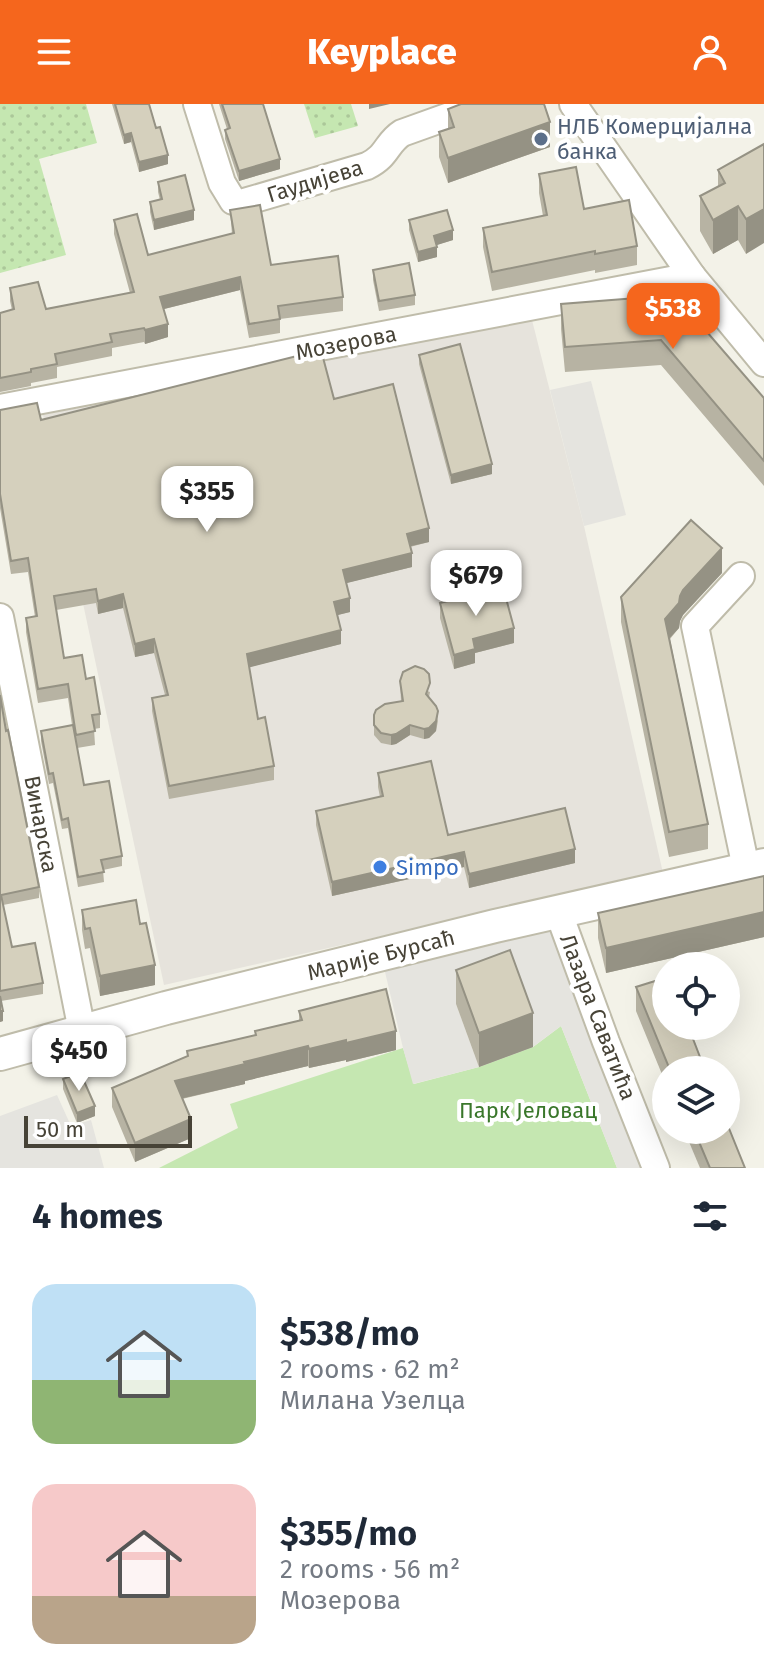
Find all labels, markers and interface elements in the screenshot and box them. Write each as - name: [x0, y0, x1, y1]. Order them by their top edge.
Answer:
- icon: menu: [32, 30, 76, 74]
- text: Keyplace: [307, 30, 457, 74]
- icon: person: [688, 30, 732, 74]
- place label: НЛБ Комерцијална банка: [557, 113, 752, 165]
- marker: НЛБ Комерцијална банка: [532, 130, 550, 148]
- street label: Гаудијева: [264, 154, 366, 208]
- pin: $538: [626, 283, 720, 351]
- text: $538: [645, 293, 701, 324]
- street label: Мозерова: [293, 320, 399, 366]
- pin: $355: [160, 466, 254, 534]
- text: $355: [179, 476, 235, 507]
- pin: $679: [429, 550, 523, 618]
- text: $679: [449, 560, 503, 591]
- street label: Винарска: [18, 773, 64, 875]
- place label: Simpo: [396, 854, 459, 881]
- marker: Simpo: [371, 858, 389, 876]
- street label: Марије Бурсаћ: [304, 924, 458, 986]
- street label: Лазара Саватића: [554, 930, 642, 1104]
- map controls: [652, 952, 740, 1144]
- button: locate: [652, 952, 740, 1040]
- pin: $450: [32, 1025, 126, 1093]
- text: $450: [50, 1035, 108, 1066]
- button: layers: [652, 1056, 740, 1144]
- park label: Парк Јеловац: [459, 1097, 597, 1124]
- scale bar: [24, 1112, 192, 1148]
- text: 50 m: [36, 1116, 84, 1143]
- icon: filters: [688, 1194, 732, 1238]
- text: 4 homes: [32, 1196, 163, 1237]
- text: $538/mo: [280, 1313, 419, 1354]
- icon: home: [96, 1316, 192, 1412]
- text: 2 rooms · 62 m²: [280, 1354, 460, 1385]
- text: Милана Узелца: [280, 1385, 466, 1416]
- text: $355/mo: [280, 1513, 417, 1554]
- icon: home: [96, 1516, 192, 1612]
- text: 2 rooms · 56 m²: [280, 1554, 460, 1585]
- text: Мозерова: [280, 1585, 401, 1616]

